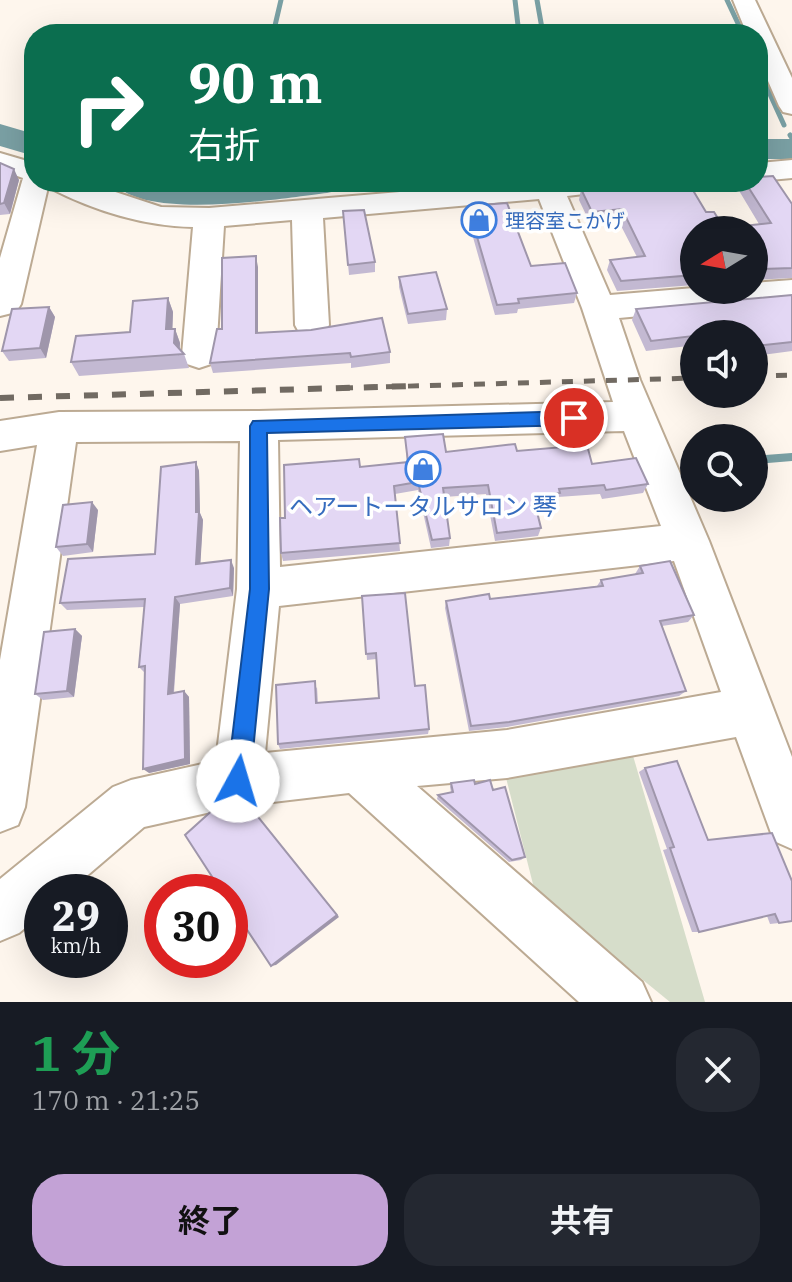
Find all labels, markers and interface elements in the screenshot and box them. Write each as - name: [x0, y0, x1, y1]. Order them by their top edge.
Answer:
- text: 90 m: [188, 46, 323, 118]
- icon: right: [56, 56, 160, 160]
- text: 右折: [188, 121, 260, 168]
- shop icon: 理容室こかげ: [460, 201, 498, 239]
- place label: 理容室こかげ: [505, 207, 625, 234]
- north arrow: [680, 216, 768, 304]
- map controls: [680, 216, 768, 512]
- button: sound: [680, 320, 768, 408]
- pin: [540, 384, 608, 452]
- icon: arrive: [552, 396, 596, 440]
- button: search: [680, 424, 768, 512]
- shop icon: ヘアートータルサロン 琴: [404, 450, 442, 488]
- place label: ヘアートータルサロン 琴: [289, 490, 557, 522]
- position arrow: [196, 739, 280, 823]
- speed limit sign: 30: [144, 874, 248, 978]
- text: 29: [52, 890, 100, 942]
- text: km/h: [51, 932, 101, 959]
- text: 1 分: [32, 1022, 120, 1084]
- button: close: [676, 1028, 760, 1112]
- text: 170 m · 21:25: [32, 1083, 200, 1117]
- button: 終了: [32, 1174, 388, 1266]
- button: 共有: [404, 1174, 760, 1266]

